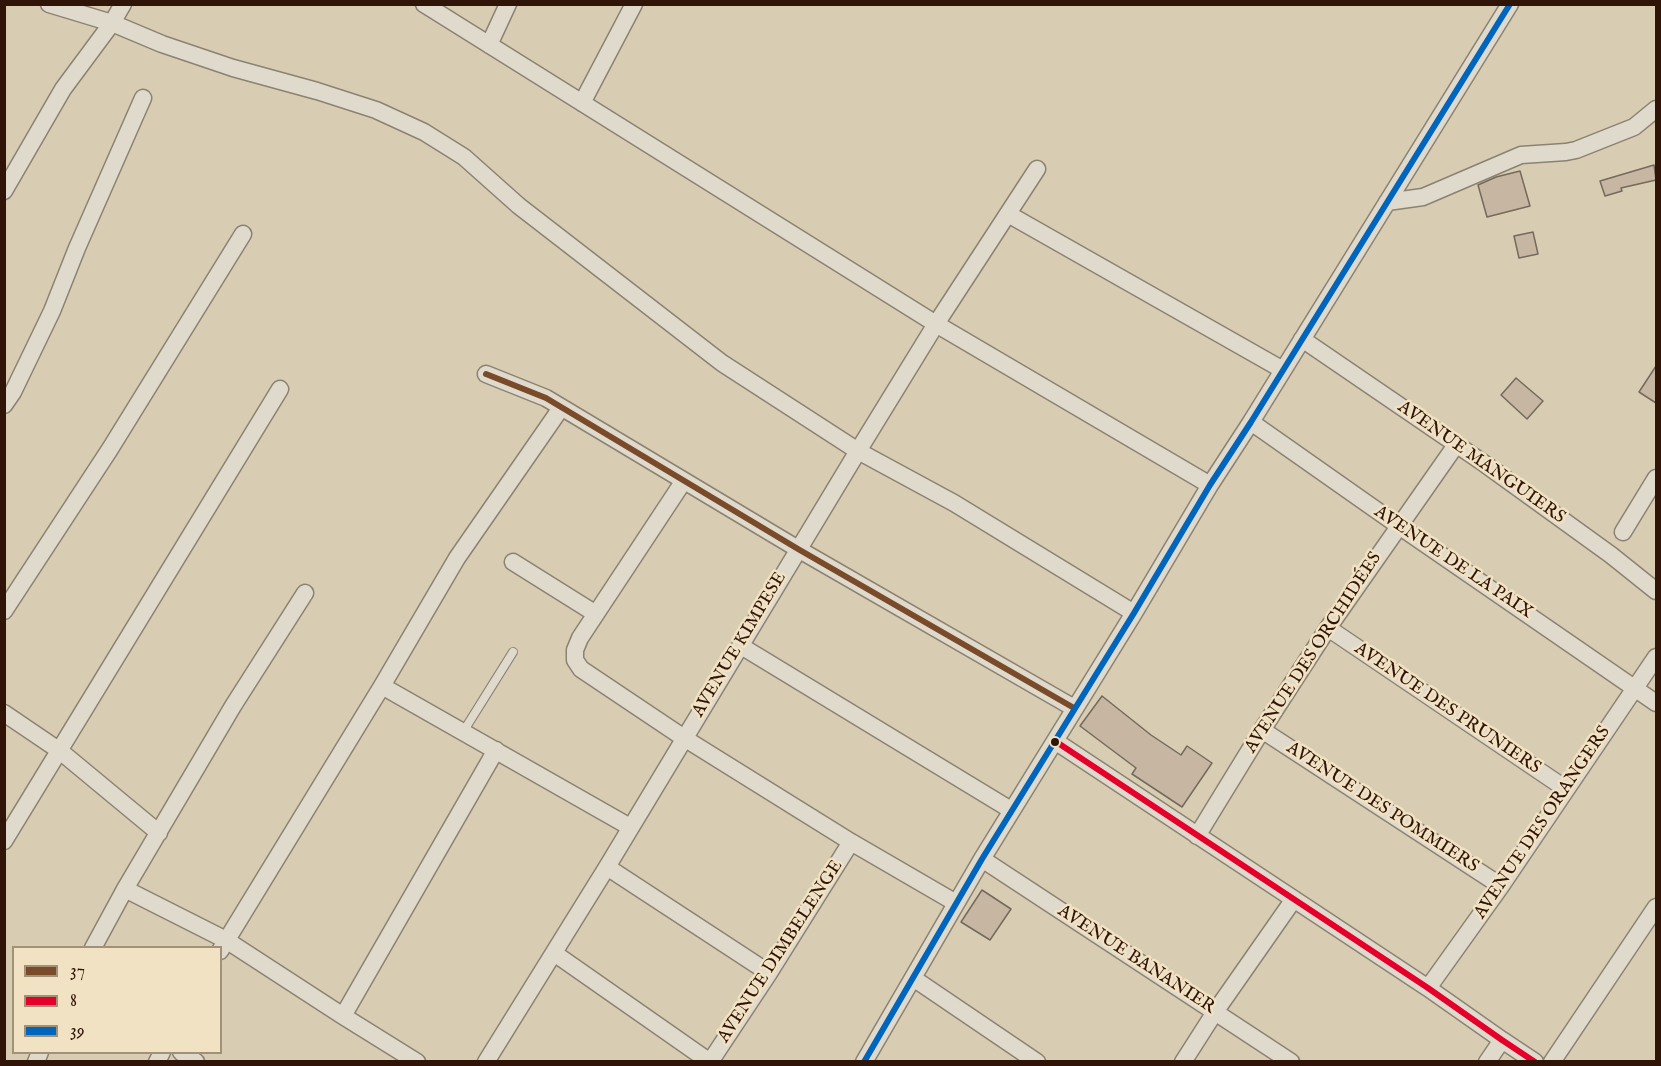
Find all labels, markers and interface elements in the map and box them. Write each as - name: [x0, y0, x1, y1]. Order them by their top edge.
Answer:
- street label: AVENUE MANGUIERS: [1393, 397, 1569, 529]
- street label: AVENUE DE LA PAIX: [1370, 502, 1536, 624]
- street label: AVENUE DES ORCHIDÉES: [1241, 548, 1387, 758]
- street label: AVENUE KIMPESE: [688, 569, 792, 721]
- street label: AVENUE DES PRUNIERS: [1350, 639, 1544, 779]
- street label: AVENUE DES ORANGERS: [1470, 722, 1616, 924]
- unlabelled marker: [1049, 736, 1061, 748]
- street label: AVENUE DES POMMIERS: [1282, 738, 1482, 878]
- street label: AVENUE DIMBELENGE: [714, 857, 848, 1047]
- street label: AVENUE BANANIER: [1053, 901, 1219, 1019]
- legend: [12, 946, 222, 1054]
- text: 37: [70, 960, 85, 983]
- text: 8: [70, 990, 77, 1013]
- text: 39: [70, 1020, 85, 1043]

